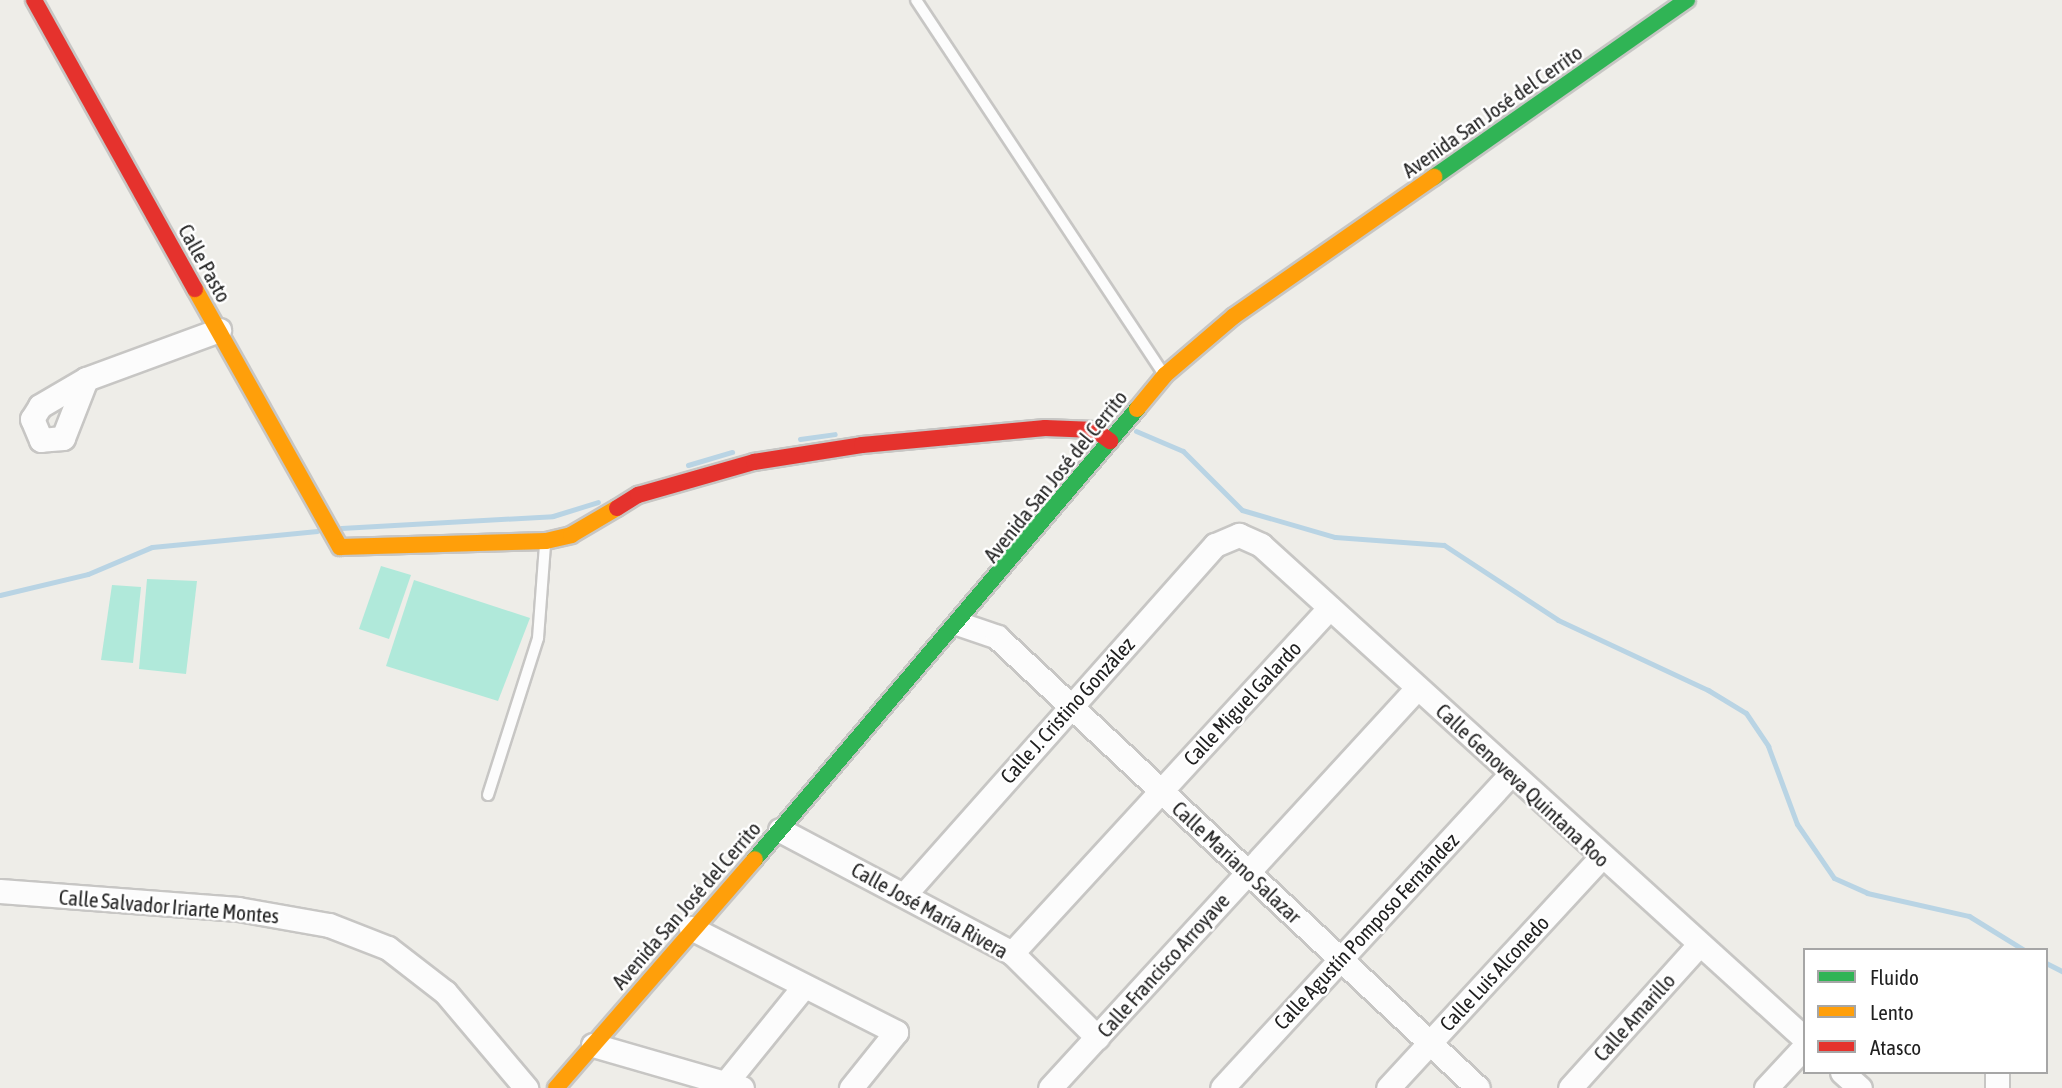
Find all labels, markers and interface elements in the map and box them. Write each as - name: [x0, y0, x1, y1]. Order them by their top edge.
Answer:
- street label: Avenida San José del Cerrito: [1397, 39, 1587, 183]
- street label: Calle Pasto: [173, 220, 237, 306]
- street label: Avenida San José del Cerrito: [978, 385, 1132, 567]
- street label: Calle J. Cristino González: [995, 632, 1139, 788]
- street label: Calle Miguel Galardo: [1178, 636, 1306, 770]
- street label: Calle Genoveva Quintana Roo: [1431, 698, 1615, 872]
- street label: Calle Mariano Salazar: [1167, 796, 1307, 928]
- street label: Avenida San José del Cerrito: [606, 816, 766, 994]
- street label: Calle Agustín Pomposo Fernández: [1268, 828, 1464, 1034]
- street label: Calle José María Rivera: [847, 856, 1013, 964]
- street label: Calle Salvador Iriarte Montes: [58, 884, 280, 928]
- street label: Calle Francisco Arroyave: [1092, 888, 1234, 1042]
- street label: Calle Luis Alconedo: [1434, 910, 1554, 1036]
- legend: [1803, 948, 2048, 1074]
- text: Fluido: [1870, 965, 1919, 989]
- street label: Calle Amarillo: [1588, 968, 1680, 1066]
- text: Lento: [1870, 1000, 1914, 1024]
- text: Atasco: [1870, 1035, 1921, 1059]

